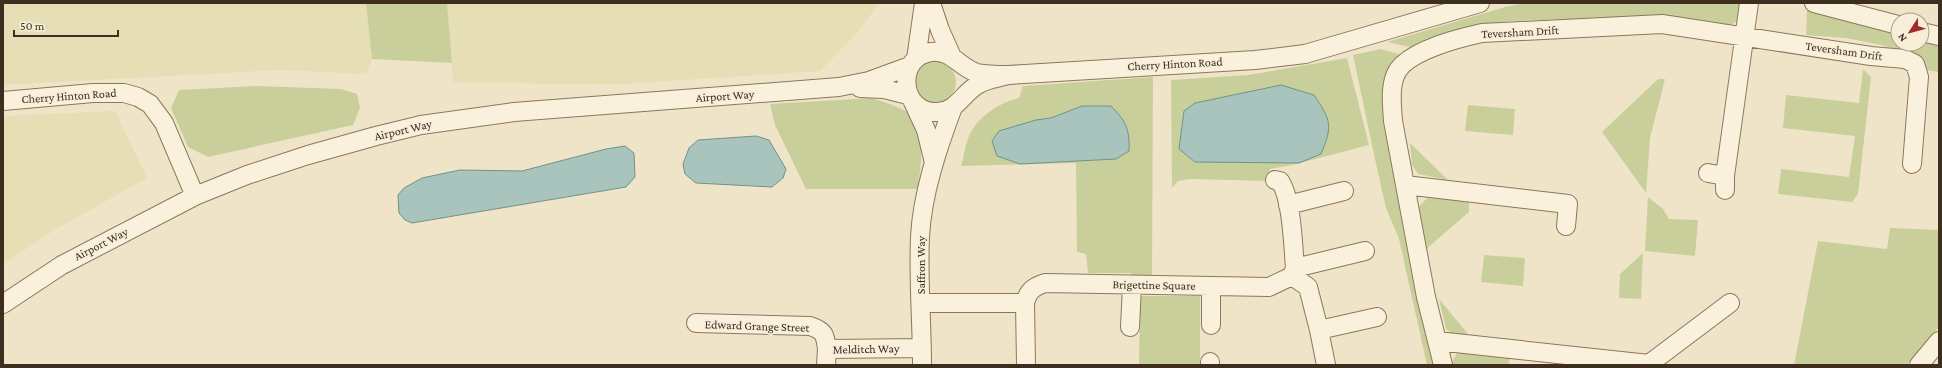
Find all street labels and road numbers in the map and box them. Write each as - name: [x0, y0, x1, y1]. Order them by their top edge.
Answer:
- street label: Teversham Drift: [1481, 23, 1560, 41]
- street label: Teversham Drift: [1805, 39, 1884, 63]
- street label: Cherry Hinton Road: [1127, 54, 1224, 73]
- street label: Cherry Hinton Road: [21, 86, 118, 106]
- street label: Airport Way: [695, 87, 755, 105]
- street label: Airport Way: [373, 116, 434, 143]
- street label: Airport Way: [72, 224, 131, 264]
- street label: Saffron Way: [914, 235, 928, 294]
- street label: Brigettine Square: [1112, 277, 1196, 293]
- street label: Edward Grange Street: [704, 317, 811, 335]
- street label: Melditch Way: [832, 341, 900, 357]

